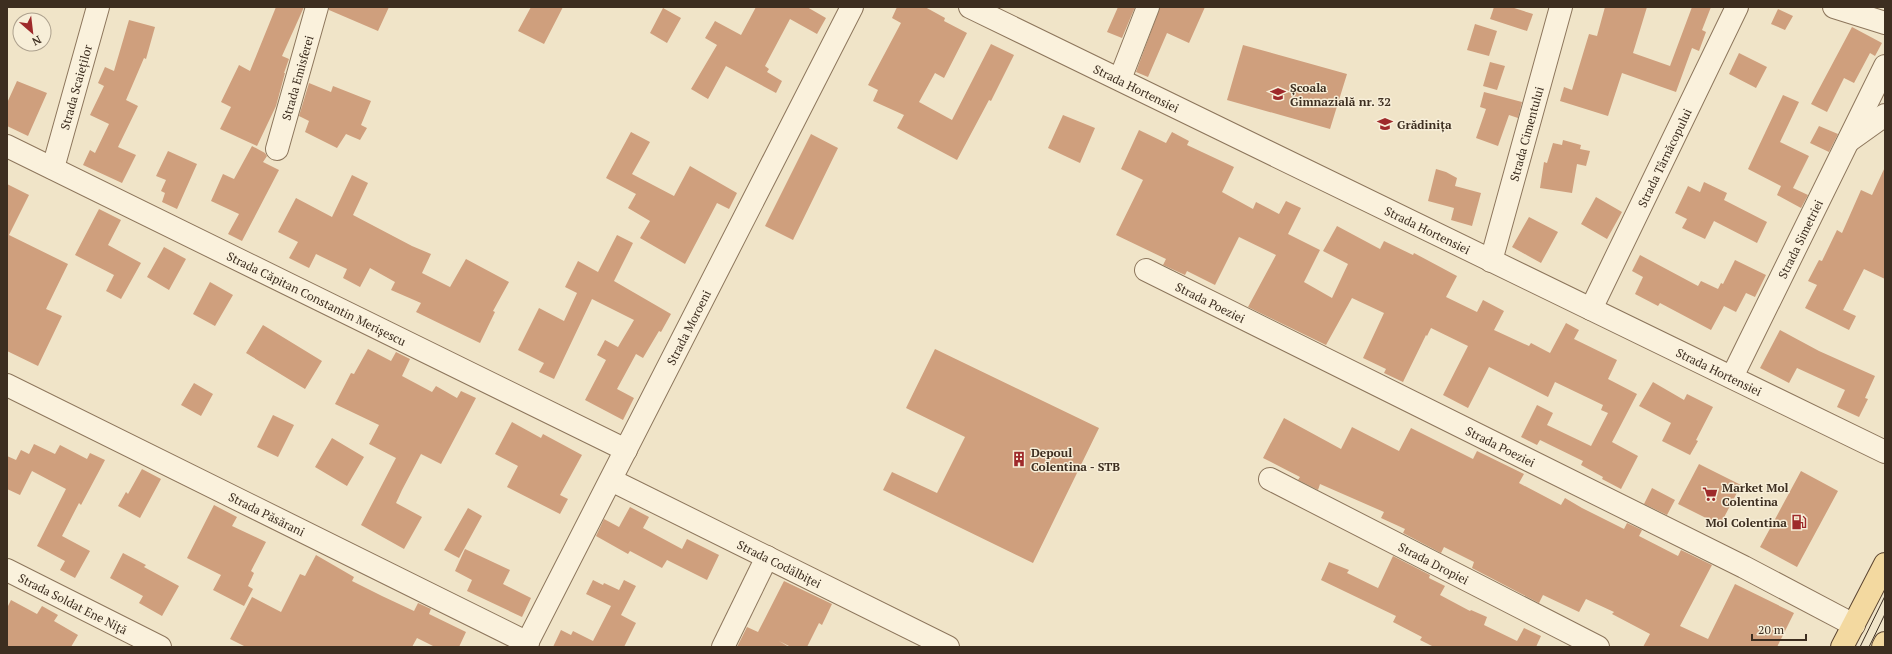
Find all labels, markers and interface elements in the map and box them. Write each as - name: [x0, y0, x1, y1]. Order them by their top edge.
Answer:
- north arrow: [12, 12, 52, 52]
- text: N: [29, 33, 44, 49]
- street label: Strada Emisferei: [278, 33, 316, 122]
- street label: Strada Scaieților: [57, 42, 95, 131]
- street label: Strada Hortensiei: [1091, 61, 1182, 115]
- place label: Școala Gimnazială nr. 32: [1290, 80, 1391, 109]
- street label: Strada Cimentului: [1506, 84, 1546, 183]
- school or university icon: Școala Gimnazială nr. 32: [1269, 85, 1287, 103]
- street label: Strada Târnăcopului: [1634, 106, 1695, 210]
- school or university icon: Grădinița: [1376, 115, 1394, 133]
- place label: Grădinița: [1397, 117, 1452, 133]
- street label: Strada Simetriei: [1774, 197, 1826, 281]
- street label: Strada Hortensiei: [1382, 202, 1473, 257]
- street label: Strada Căpitan Constantin Merișescu: [225, 248, 409, 348]
- street label: Strada Poeziei: [1173, 278, 1248, 326]
- street label: Strada Moroeni: [663, 287, 714, 367]
- street label: Strada Hortensiei: [1674, 344, 1765, 399]
- street label: Strada Poeziei: [1463, 423, 1538, 470]
- place label: Depoul Colentina - STB: [1031, 445, 1120, 474]
- building icon: Depoul Colentina - STB: [1010, 450, 1028, 468]
- place label: Market Mol Colentina: [1722, 480, 1789, 509]
- supermarket icon: Market Mol Colentina: [1701, 485, 1719, 503]
- street label: Strada Păsărani: [226, 489, 308, 539]
- fuel station icon: Mol Colentina: [1790, 513, 1808, 531]
- place label: Mol Colentina: [1705, 515, 1787, 530]
- street label: Strada Codălbiței: [735, 536, 824, 591]
- street label: Strada Dropiei: [1396, 539, 1472, 587]
- street label: Strada Soldat Ene Niță: [16, 570, 130, 637]
- scale bar: [1752, 616, 1806, 642]
- text: 20 m: [1758, 622, 1785, 637]

